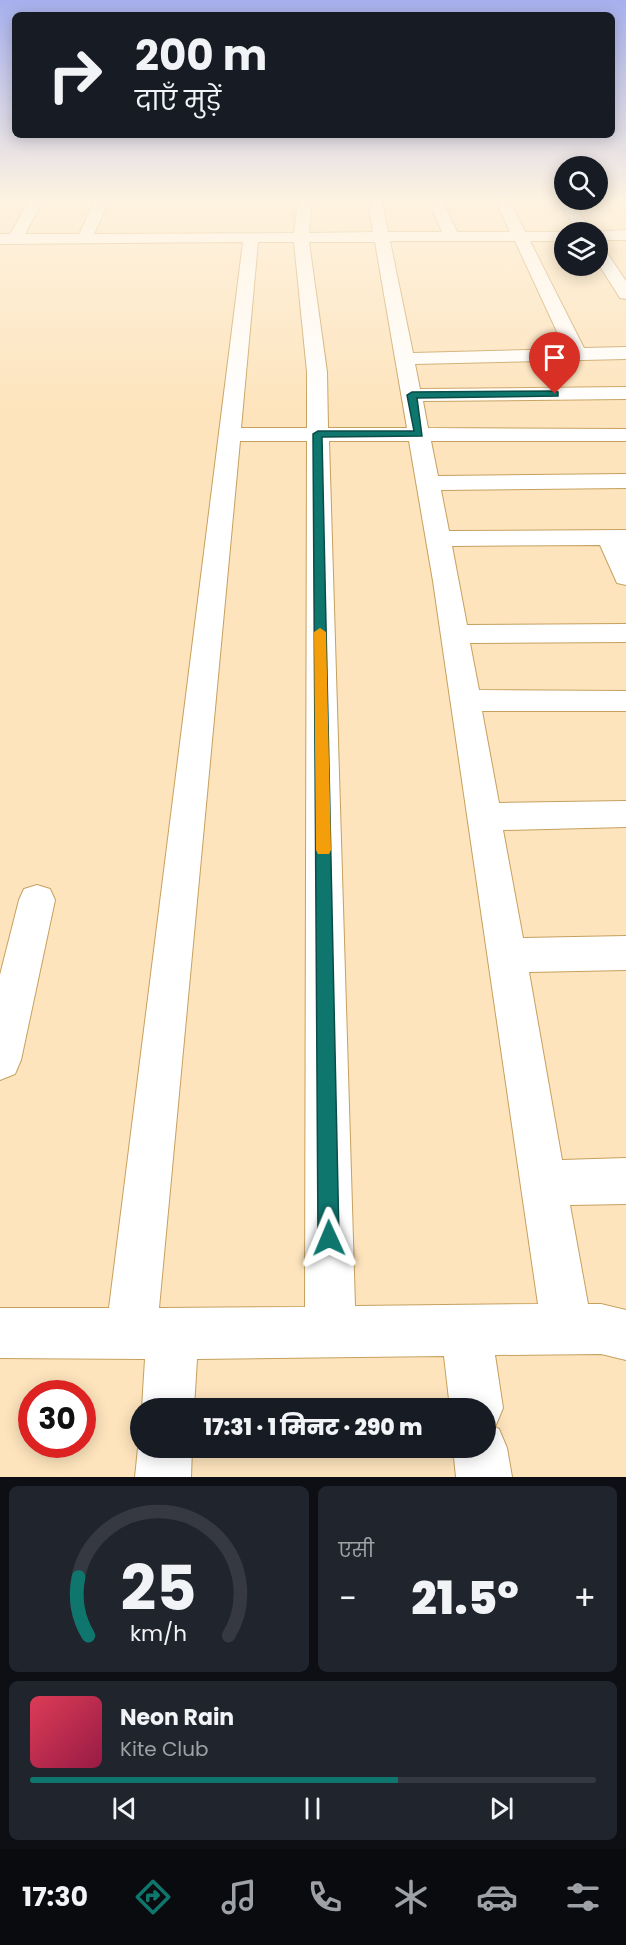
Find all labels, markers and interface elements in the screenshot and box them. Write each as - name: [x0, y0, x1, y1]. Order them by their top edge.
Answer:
- text: 200 m: [135, 26, 267, 85]
- icon: right: [36, 36, 114, 114]
- text: दाएँ मुड़ें: [135, 82, 221, 119]
- map controls: [554, 156, 608, 276]
- button: search: [554, 156, 608, 210]
- button: layers: [554, 222, 608, 276]
- pin: [529, 332, 580, 394]
- icon: arrive: [538, 341, 571, 374]
- position arrow: [297, 1206, 361, 1270]
- speed limit sign: 30: [18, 1380, 96, 1458]
- text: 17:31 · 1 मिनट · 290 m: [204, 1412, 423, 1443]
- text: एसी: [339, 1536, 374, 1564]
- text: 25: [121, 1544, 197, 1632]
- text: 21.5°: [411, 1567, 519, 1630]
- text: −: [339, 1575, 357, 1622]
- text: +: [573, 1575, 596, 1622]
- text: km/h: [130, 1618, 187, 1649]
- text: Neon Rain: [120, 1702, 234, 1733]
- text: Kite Club: [120, 1735, 209, 1763]
- icon: previous: [108, 1792, 141, 1825]
- icon: pause: [296, 1792, 329, 1825]
- icon: next: [485, 1792, 518, 1825]
- icon: directions: [132, 1876, 174, 1918]
- icon: music: [218, 1876, 260, 1918]
- icon: phone: [304, 1876, 346, 1918]
- icon: climate: [390, 1876, 432, 1918]
- icon: car: [476, 1876, 518, 1918]
- icon: filters: [562, 1876, 604, 1918]
- text: 17:30: [22, 1878, 88, 1915]

